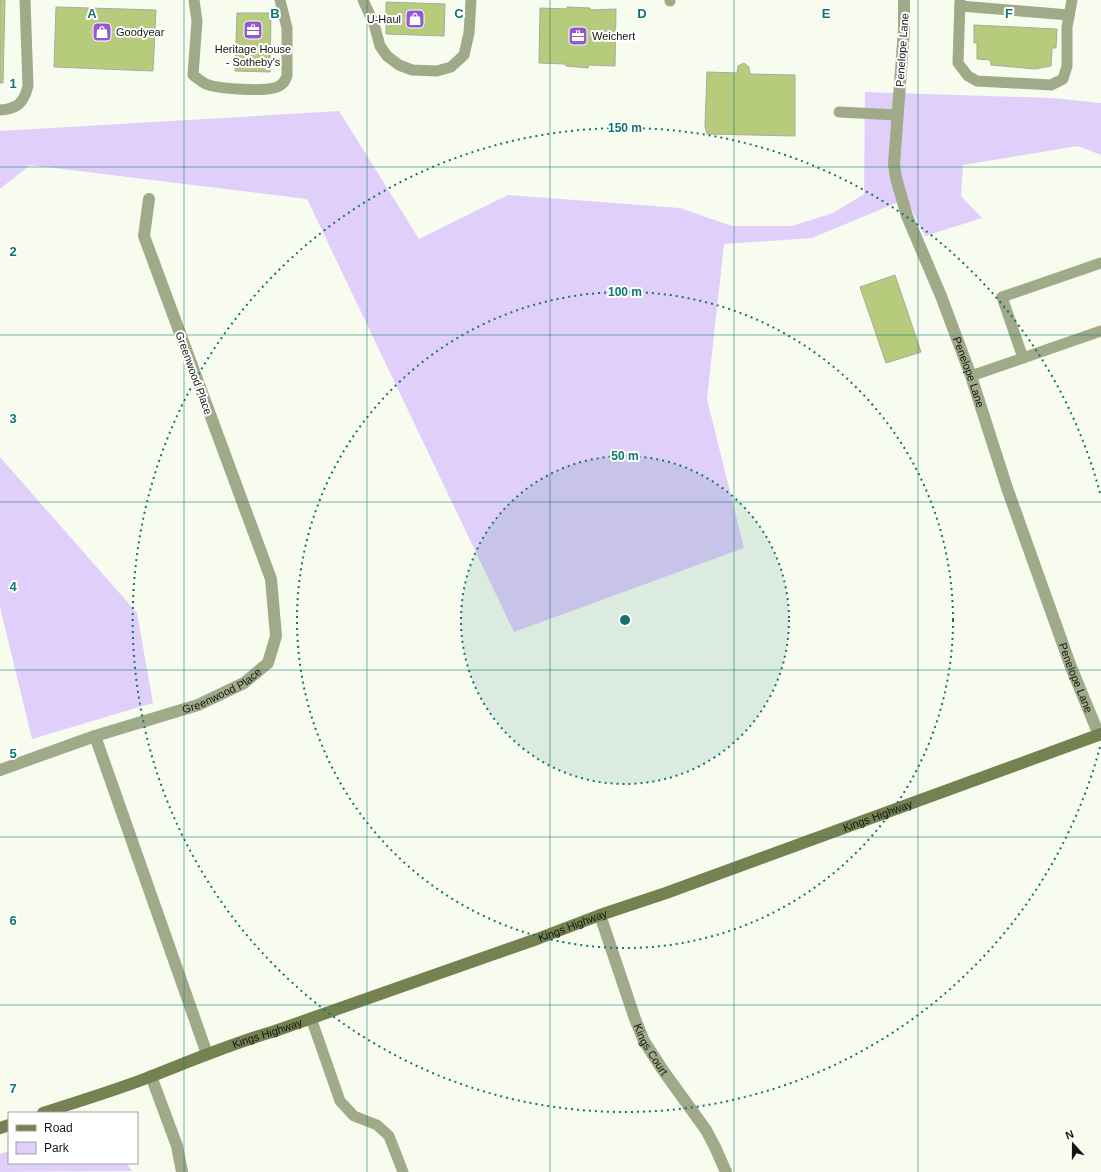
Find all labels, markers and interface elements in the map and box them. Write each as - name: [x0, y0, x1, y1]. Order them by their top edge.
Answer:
- text: A: [87, 6, 97, 21]
- text: B: [270, 6, 280, 21]
- text: C: [454, 6, 464, 21]
- text: D: [637, 6, 647, 21]
- text: E: [822, 6, 831, 21]
- text: F: [1005, 6, 1013, 21]
- shop icon: U-Haul: [404, 8, 426, 30]
- place label: U-Haul: [367, 13, 401, 25]
- street label: Penelope Lane: [893, 13, 911, 87]
- office icon: Heritage House - Sotheby's: [242, 19, 264, 41]
- shop icon: Goodyear: [91, 21, 113, 43]
- office icon: Weichert: [567, 25, 589, 47]
- place label: Goodyear: [116, 26, 165, 38]
- place label: Weichert: [592, 30, 635, 42]
- place label: Heritage House - Sotheby's: [215, 43, 291, 68]
- text: 1: [9, 76, 17, 91]
- text: 150 m: [608, 121, 642, 135]
- text: 2: [9, 244, 17, 259]
- text: 100 m: [608, 285, 642, 299]
- street label: Greenwood Place: [173, 330, 215, 416]
- street label: Penelope Lane: [951, 335, 987, 409]
- text: 3: [9, 411, 17, 426]
- text: 50 m: [611, 449, 639, 463]
- text: 4: [9, 579, 17, 594]
- centre of rings: [618, 613, 632, 627]
- street label: Penelope Lane: [1057, 641, 1095, 714]
- street label: Greenwood Place: [181, 665, 263, 715]
- text: 5: [9, 746, 17, 761]
- street label: Kings Highway: [841, 797, 914, 834]
- street label: Kings Highway: [536, 907, 609, 944]
- text: 6: [9, 913, 17, 928]
- street label: Kings Highway: [231, 1016, 304, 1050]
- street label: Kings Court: [632, 1022, 670, 1077]
- text: 7: [9, 1081, 17, 1096]
- legend: [8, 1112, 138, 1164]
- text: Road: [44, 1121, 73, 1135]
- north arrow: [1053, 1124, 1093, 1164]
- text: N: [1064, 1128, 1075, 1142]
- text: Park: [44, 1141, 70, 1155]

